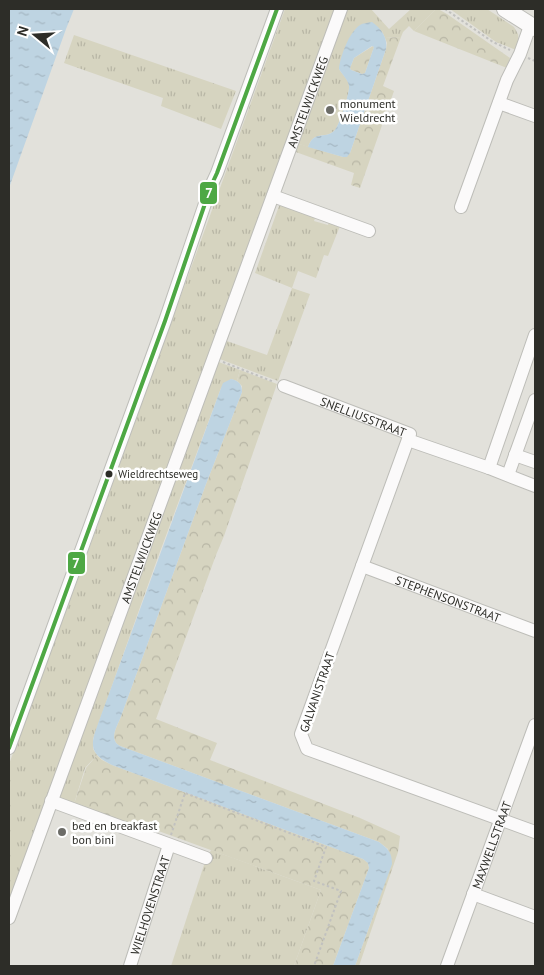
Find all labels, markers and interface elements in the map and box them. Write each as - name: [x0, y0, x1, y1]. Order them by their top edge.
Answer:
- north arrow: [10, 10, 60, 60]
- text: N: [13, 24, 33, 38]
- street label: AMSTELWIJCKWEG: [284, 54, 331, 149]
- place label: monument Wieldrecht: [340, 96, 396, 125]
- marker: monument Wieldrecht: [324, 104, 336, 116]
- line badge: 7: [199, 181, 218, 205]
- text: 7: [205, 184, 213, 202]
- street label: SNELLIUSSTRAAT: [318, 393, 409, 440]
- place label: Wieldrechtseweg: [118, 467, 198, 481]
- marker: Wieldrechtseweg: [104, 469, 114, 479]
- street label: AMSTELWIJCKWEG: [117, 510, 164, 605]
- line badge: 7: [67, 551, 86, 575]
- text: 7: [72, 554, 80, 572]
- street label: STEPHENSONSTRAAT: [393, 572, 503, 625]
- street label: GALVANISTRAAT: [296, 650, 338, 734]
- street label: MAXWELLSTRAAT: [468, 799, 514, 891]
- place label: bed en breakfast bon bini: [72, 818, 157, 847]
- marker: bed en breakfast bon bini: [56, 826, 68, 838]
- street label: WIELHOVENSTRAAT: [127, 853, 173, 957]

